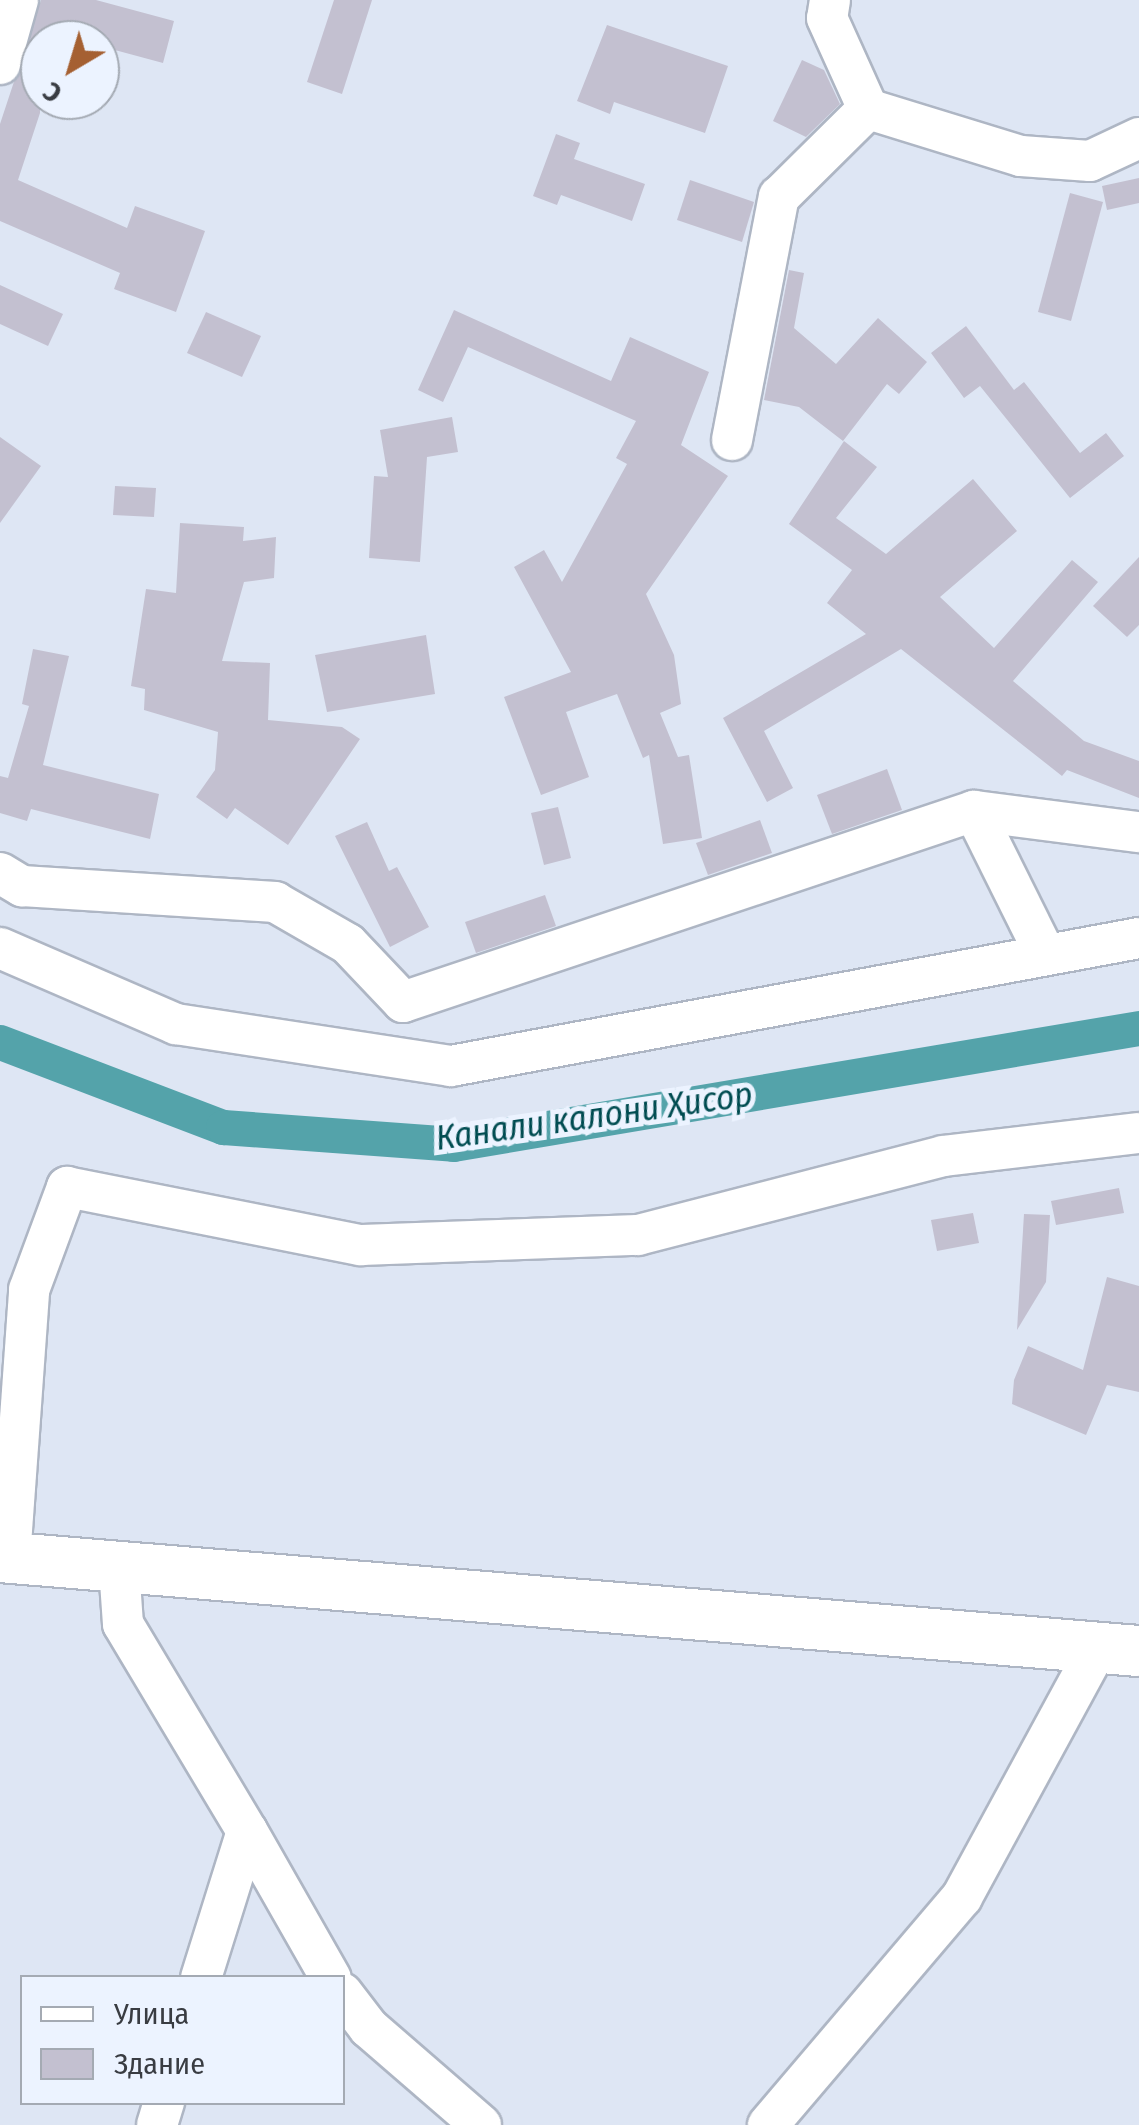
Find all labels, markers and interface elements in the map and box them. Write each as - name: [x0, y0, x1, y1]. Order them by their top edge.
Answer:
- north arrow: [20, 20, 120, 120]
- text: С: [37, 75, 68, 110]
- water label: Канали калони Ҳисор: [433, 1073, 755, 1159]
- legend: [20, 1975, 345, 2105]
- text: Улица: [114, 1996, 189, 2032]
- text: Здание: [114, 2046, 205, 2082]

